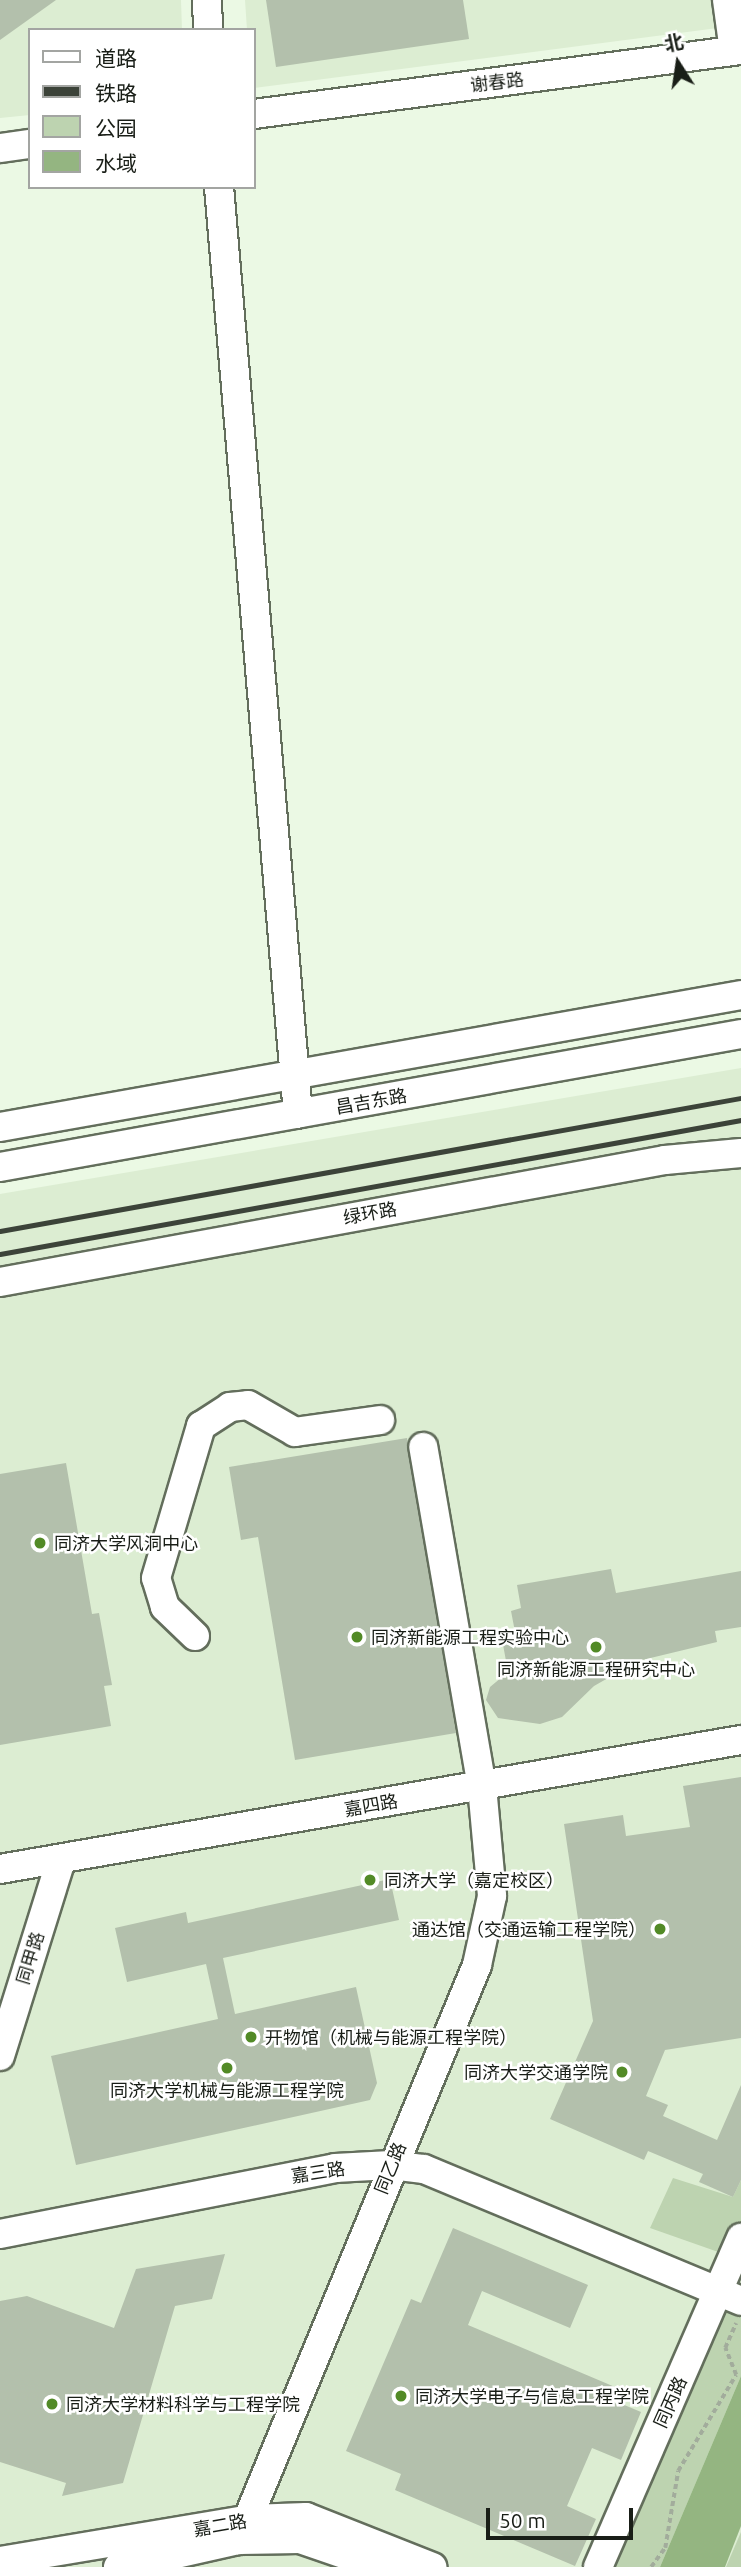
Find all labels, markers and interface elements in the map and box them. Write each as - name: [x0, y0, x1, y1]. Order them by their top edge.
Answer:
- legend: [28, 28, 256, 189]
- north arrow: [643, 28, 713, 98]
- text: 北: [662, 30, 685, 55]
- text: 道路: [95, 46, 137, 70]
- street label: 谢春路: [469, 68, 525, 96]
- text: 铁路: [95, 81, 137, 105]
- text: 公园: [95, 116, 137, 140]
- text: 水域: [95, 151, 137, 175]
- street label: 昌吉东路: [334, 1084, 408, 1118]
- street label: 绿环路: [342, 1198, 398, 1228]
- place label: 同济大学风洞中心: [54, 1532, 198, 1554]
- marker: 同济大学风洞中心: [32, 1535, 48, 1551]
- place label: 同济新能源工程实验中心: [371, 1626, 569, 1648]
- marker: 同济新能源工程实验中心: [349, 1629, 365, 1645]
- marker: 同济新能源工程研究中心: [588, 1639, 604, 1655]
- place label: 同济新能源工程研究中心: [497, 1658, 695, 1680]
- street label: 嘉四路: [343, 1790, 399, 1820]
- place label: 同济大学（嘉定校区）: [384, 1869, 564, 1891]
- marker: 同济大学（嘉定校区）: [362, 1872, 378, 1888]
- place label: 通达馆（交通运输工程学院）: [412, 1918, 646, 1940]
- marker: 通达馆（交通运输工程学院）: [652, 1921, 668, 1937]
- street label: 同甲路: [12, 1929, 48, 1987]
- place label: 开物馆（机械与能源工程学院）: [265, 2026, 517, 2048]
- marker: 开物馆（机械与能源工程学院）: [243, 2029, 259, 2045]
- marker: 同济大学机械与能源工程学院: [219, 2060, 235, 2076]
- place label: 同济大学交通学院: [464, 2061, 608, 2083]
- marker: 同济大学交通学院: [614, 2064, 630, 2080]
- place label: 同济大学机械与能源工程学院: [110, 2079, 344, 2101]
- street label: 同乙路: [370, 2139, 410, 2197]
- street label: 嘉三路: [290, 2157, 346, 2187]
- street label: 同丙路: [649, 2373, 691, 2431]
- place label: 同济大学电子与信息工程学院: [415, 2385, 649, 2407]
- marker: 同济大学电子与信息工程学院: [393, 2388, 409, 2404]
- place label: 同济大学材料科学与工程学院: [66, 2393, 300, 2415]
- marker: 同济大学材料科学与工程学院: [44, 2396, 60, 2412]
- scale bar: [489, 2494, 636, 2538]
- text: 50 m: [499, 2508, 546, 2532]
- street label: 嘉二路: [192, 2510, 248, 2540]

